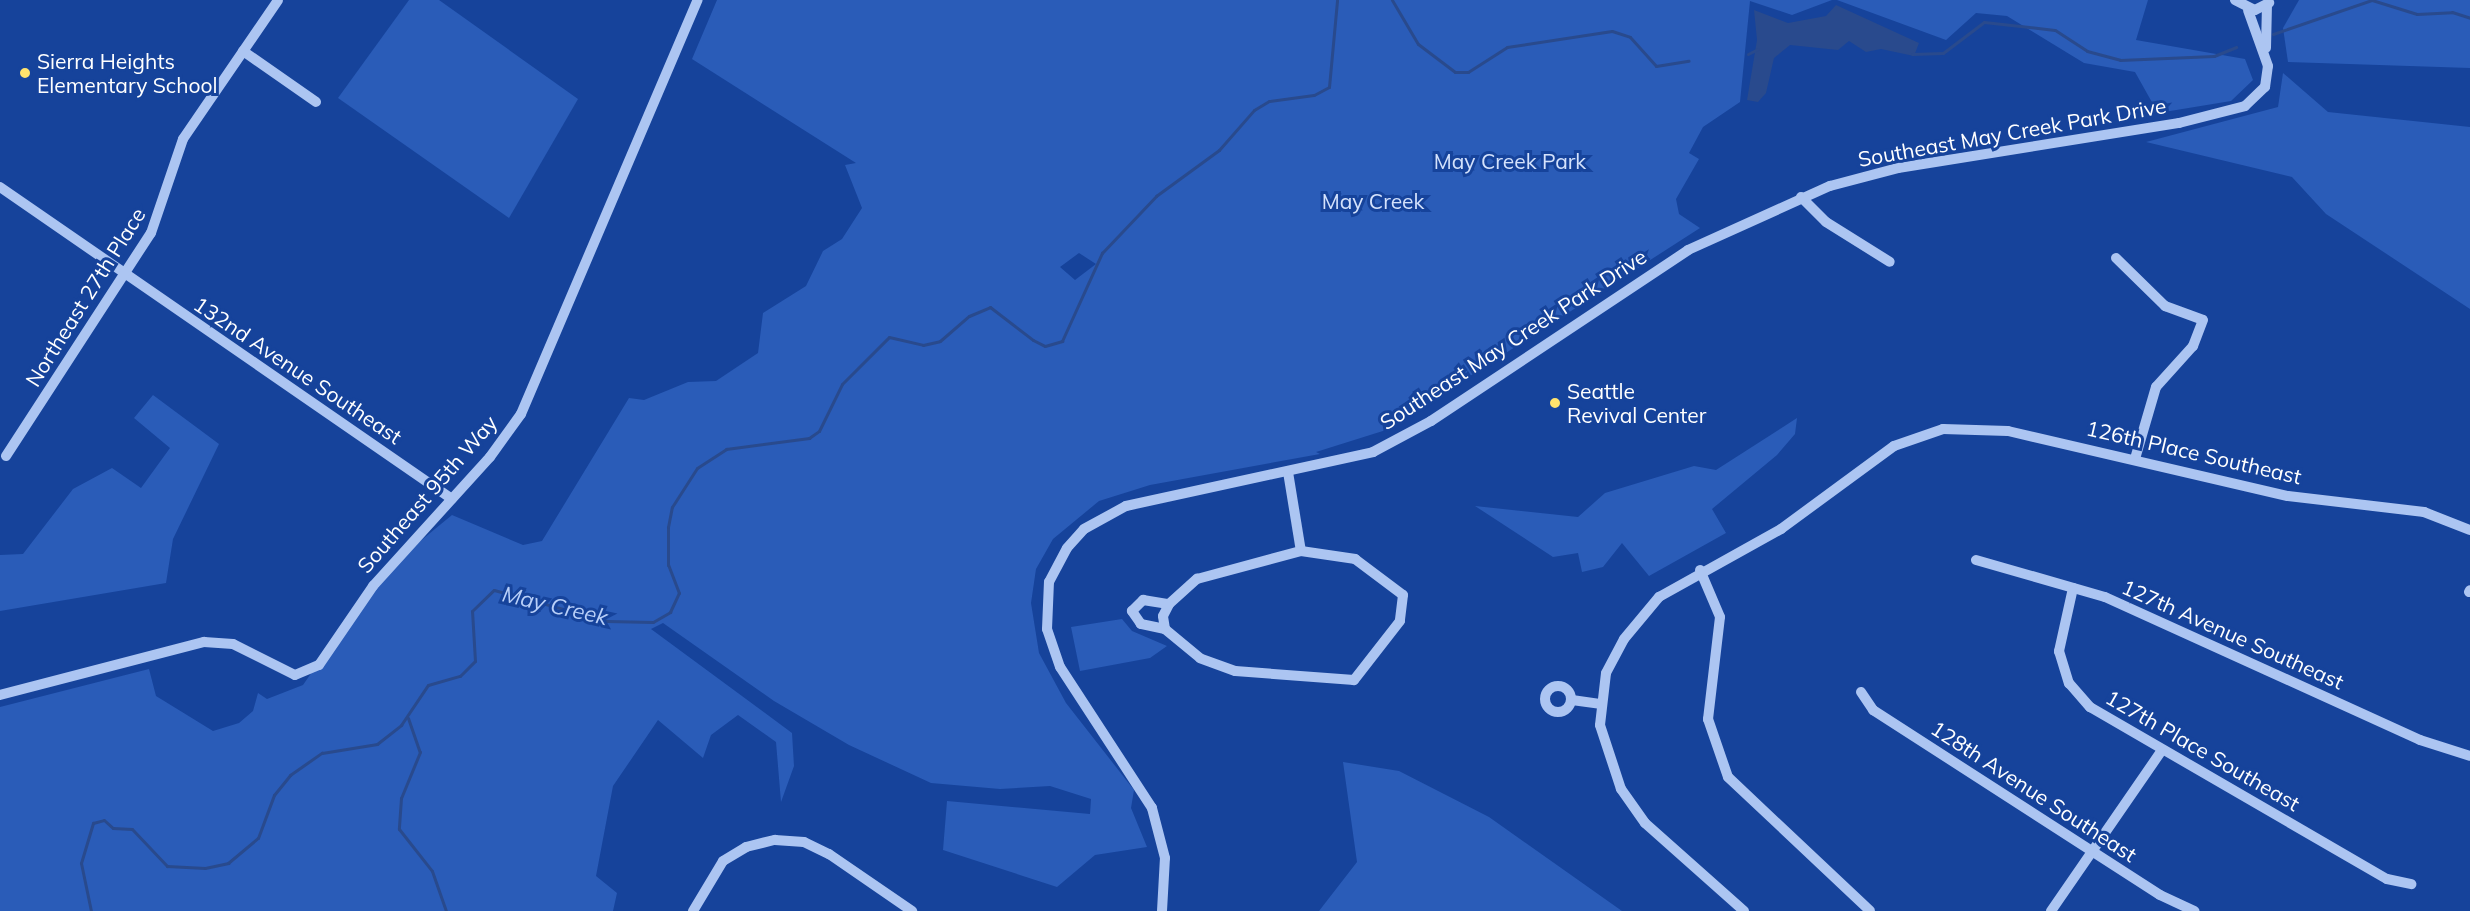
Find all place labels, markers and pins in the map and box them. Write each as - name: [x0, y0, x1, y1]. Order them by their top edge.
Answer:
- place label: Sierra Heights Elementary School: [37, 48, 218, 98]
- marker: Sierra Heights Elementary School: [18, 66, 32, 80]
- place label: Seattle Revival Center: [1567, 378, 1706, 428]
- marker: Seattle Revival Center: [1548, 396, 1562, 410]

